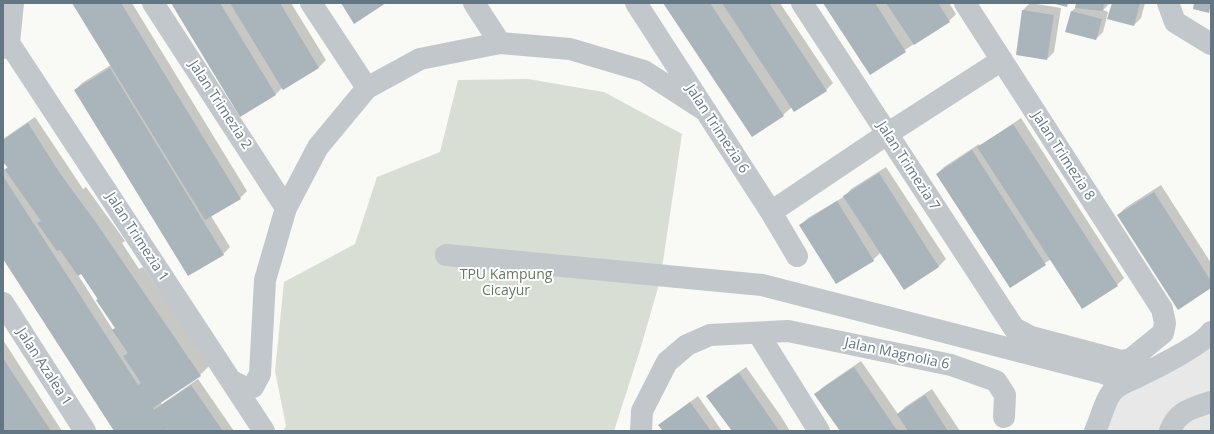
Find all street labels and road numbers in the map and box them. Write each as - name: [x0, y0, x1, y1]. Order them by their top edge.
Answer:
- street label: Jalan Trimezia 2: [185, 57, 255, 153]
- street label: Jalan Trimezia 6: [682, 81, 752, 177]
- street label: Jalan Trimezia 8: [1028, 108, 1098, 204]
- street label: Jalan Trimezia 7: [873, 118, 943, 214]
- street label: Jalan Trimezia 1: [102, 189, 172, 285]
- street label: Jalan Azalea 1: [13, 325, 75, 409]
- street label: Jalan Magnolia 6: [843, 335, 951, 373]

